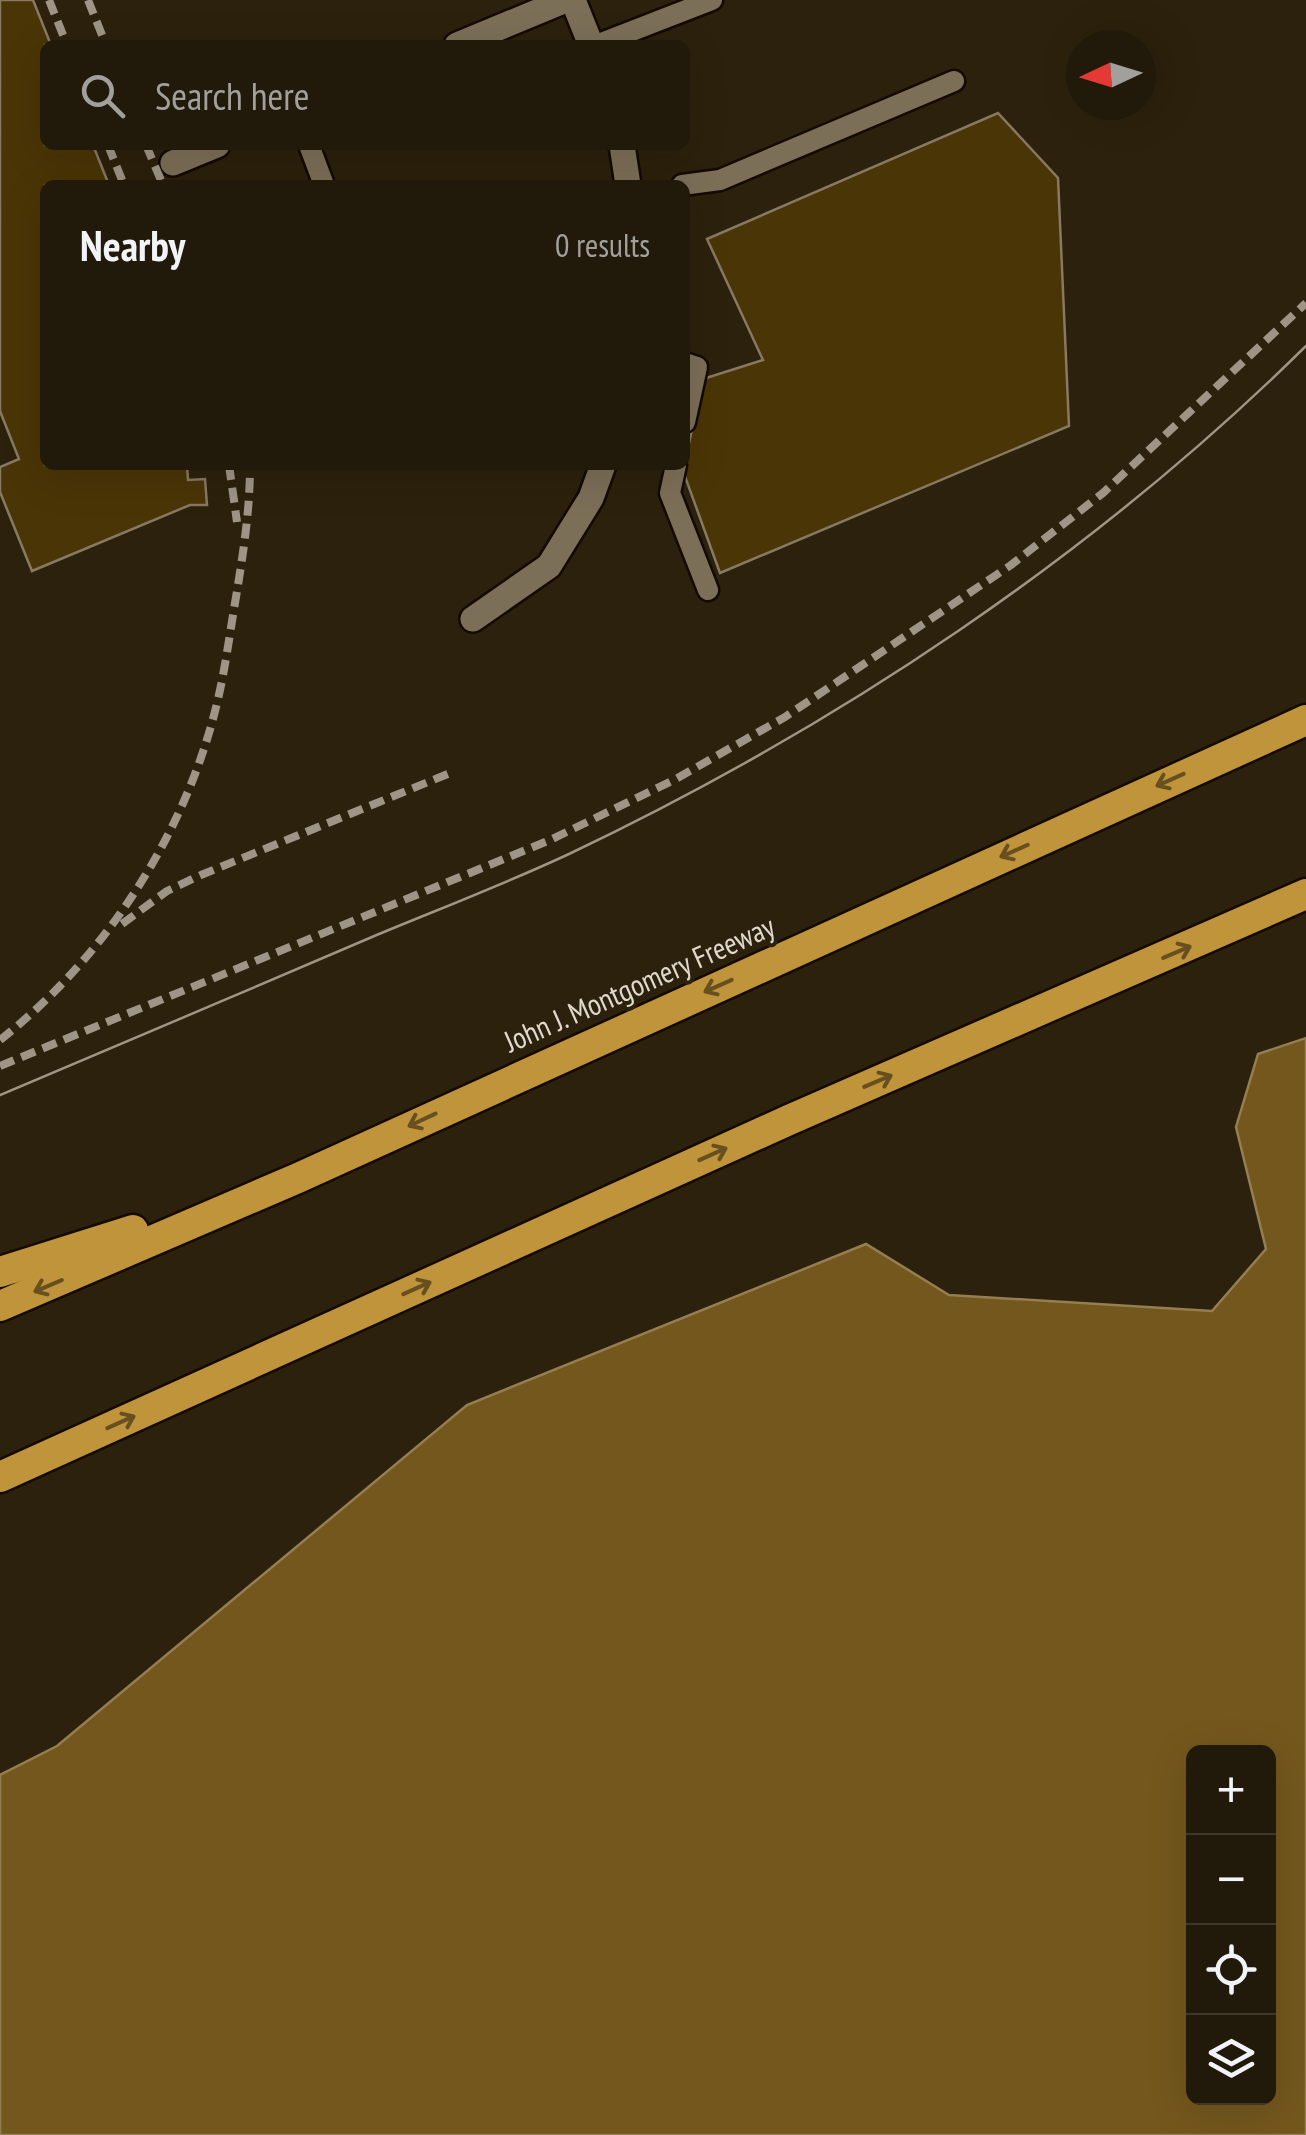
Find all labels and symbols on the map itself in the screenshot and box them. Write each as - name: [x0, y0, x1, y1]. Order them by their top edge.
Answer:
- north arrow: [1066, 30, 1156, 120]
- one-way arrow: [1156, 772, 1186, 791]
- one-way arrow: [1000, 843, 1030, 862]
- street label: John J. Montgomery Freeway: [497, 906, 781, 1061]
- one-way arrow: [1161, 942, 1192, 960]
- one-way arrow: [703, 978, 734, 996]
- one-way arrow: [862, 1071, 893, 1089]
- one-way arrow: [408, 1112, 438, 1131]
- one-way arrow: [697, 1144, 727, 1163]
- one-way arrow: [33, 1278, 64, 1296]
- one-way arrow: [401, 1278, 432, 1296]
- one-way arrow: [105, 1412, 136, 1430]

